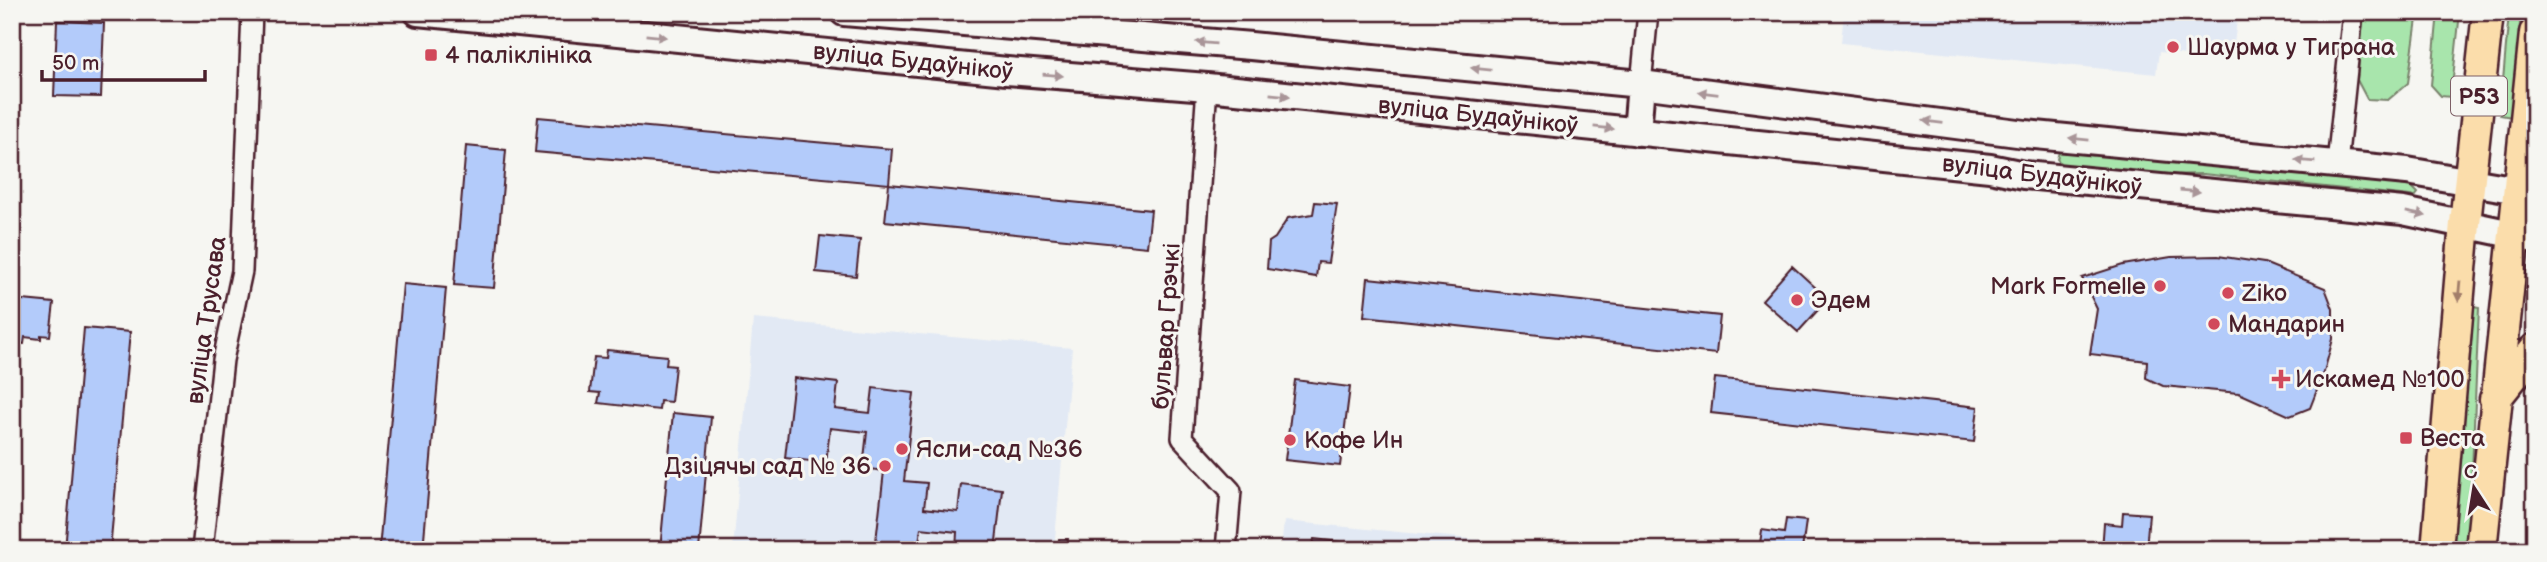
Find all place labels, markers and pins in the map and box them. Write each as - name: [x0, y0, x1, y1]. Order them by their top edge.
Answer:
- place label: Шаурма у Тиграна: [2187, 33, 2395, 62]
- marker: Шаурма у Тиграна: [2165, 39, 2181, 55]
- place label: 4 паліклініка: [445, 41, 592, 70]
- marker: 4 паліклініка: [423, 47, 439, 63]
- place label: Mark Formelle: [1990, 272, 2146, 301]
- marker: Mark Formelle: [2152, 278, 2168, 294]
- place label: Ziko: [2241, 279, 2287, 308]
- marker: Ziko: [2220, 285, 2236, 301]
- place label: Эдем: [1811, 286, 1871, 315]
- marker: Эдем: [1789, 292, 1805, 308]
- place label: Мандарин: [2228, 310, 2345, 339]
- marker: Мандарин: [2206, 316, 2222, 332]
- place label: Искамед №100: [2295, 365, 2465, 394]
- marker: Искамед №100: [2273, 371, 2289, 387]
- place label: Веста: [2420, 424, 2485, 453]
- place label: Кофе Ин: [1304, 426, 1403, 455]
- marker: Веста: [2398, 430, 2414, 446]
- marker: Кофе Ин: [1282, 432, 1298, 448]
- place label: Ясли-сад №36: [916, 435, 1083, 464]
- marker: Ясли-сад №36: [894, 441, 910, 457]
- place label: Дзіцячы сад № 36: [664, 452, 871, 481]
- marker: Дзіцячы сад № 36: [877, 458, 893, 474]

